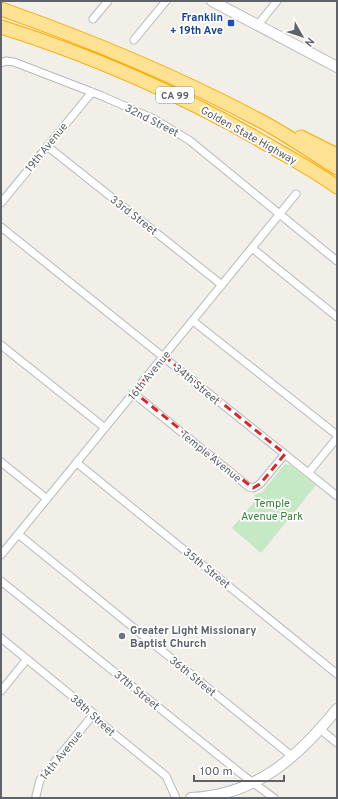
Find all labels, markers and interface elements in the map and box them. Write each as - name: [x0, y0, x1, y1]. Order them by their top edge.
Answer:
- place label: Franklin + 19th Ave: [170, 11, 223, 38]
- north arrow: [282, 16, 322, 56]
- marker: Franklin + 19th Ave: [226, 18, 236, 28]
- text: N: [301, 34, 317, 49]
- road number: CA 99: [156, 87, 194, 103]
- street label: 32nd Street: [122, 101, 181, 140]
- street label: Golden State Highway: [198, 103, 299, 168]
- street label: 19th Avenue: [23, 120, 71, 175]
- street label: 33rd Street: [107, 193, 160, 239]
- street label: 16th Avenue: [126, 348, 174, 403]
- street label: 34th Street: [170, 361, 222, 408]
- street label: Temple Avenue: [177, 428, 244, 486]
- park label: Temple Avenue Park: [241, 497, 303, 524]
- street label: 35th Street: [180, 546, 233, 592]
- place label: Greater Light Missionary Baptist Church: [130, 624, 256, 651]
- marker: Greater Light Missionary Baptist Church: [117, 631, 127, 641]
- street label: 36th Street: [166, 654, 219, 700]
- street label: 37th Street: [111, 668, 162, 714]
- street label: 38th Street: [67, 692, 118, 740]
- street label: 14th Avenue: [38, 728, 86, 783]
- scale bar: [194, 757, 284, 783]
- text: 100 m: [200, 764, 233, 780]

